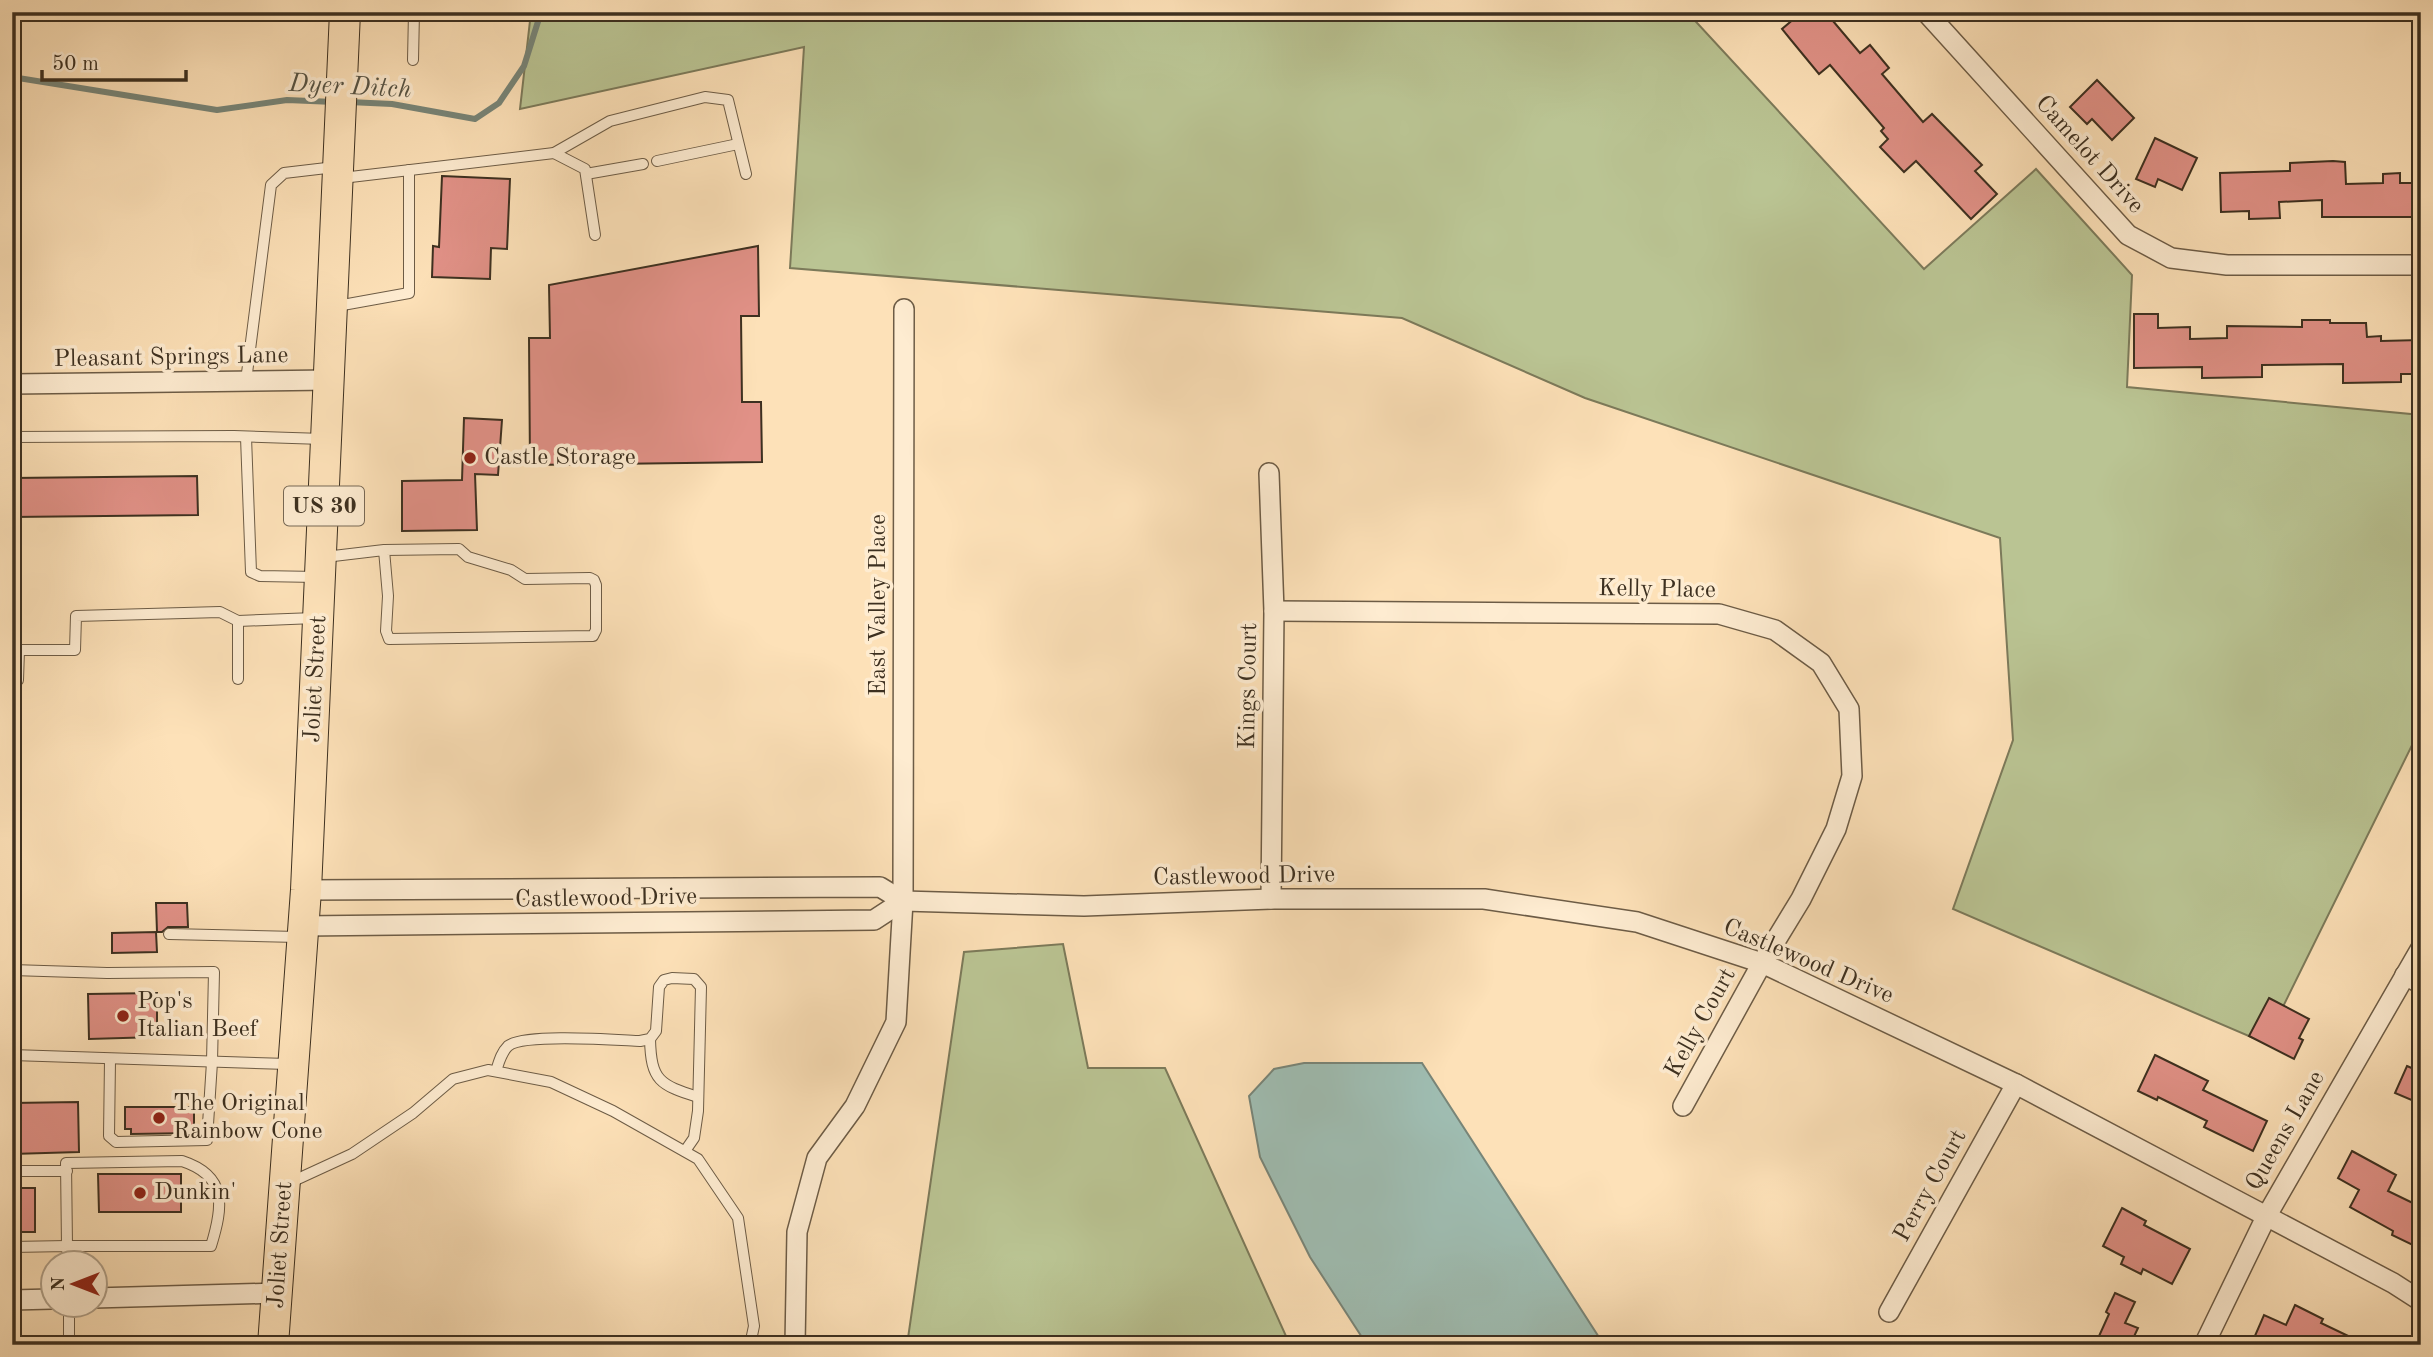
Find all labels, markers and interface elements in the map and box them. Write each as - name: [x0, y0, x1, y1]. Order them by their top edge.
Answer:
- scale bar: [42, 38, 186, 82]
- text: 50 m: [52, 54, 99, 75]
- water label: Dyer Ditch: [287, 71, 412, 103]
- street label: Camelot Drive: [2030, 92, 2148, 218]
- street label: Pleasant Springs Lane: [53, 344, 289, 372]
- place label: Castle Storage: [484, 446, 636, 470]
- marker: Castle Storage: [462, 450, 478, 466]
- road number: US 30: [284, 486, 364, 526]
- street label: East Valley Place: [867, 514, 891, 696]
- street label: Kelly Place: [1598, 577, 1716, 603]
- street label: Joliet Street: [301, 615, 331, 743]
- street label: Kings Court: [1236, 622, 1262, 750]
- street label: Castlewood Drive: [1153, 863, 1335, 891]
- street label: Castlewood Drive: [515, 885, 697, 913]
- street label: Castlewood Drive: [1719, 915, 1897, 1009]
- street label: Kelly Court: [1661, 964, 1741, 1082]
- place label: Pop's Italian Beef: [137, 990, 259, 1042]
- marker: Pop's Italian Beef: [115, 1008, 131, 1024]
- street label: Queens Lane: [2242, 1067, 2330, 1195]
- place label: The Original Rainbow Cone: [173, 1092, 323, 1144]
- marker: The Original Rainbow Cone: [151, 1110, 167, 1126]
- street label: Perry Court: [1890, 1126, 1972, 1246]
- place label: Dunkin': [154, 1181, 236, 1205]
- street label: Joliet Street: [265, 1181, 297, 1309]
- marker: Dunkin': [132, 1185, 148, 1201]
- north arrow: [38, 1248, 108, 1318]
- text: N: [50, 1276, 69, 1291]

